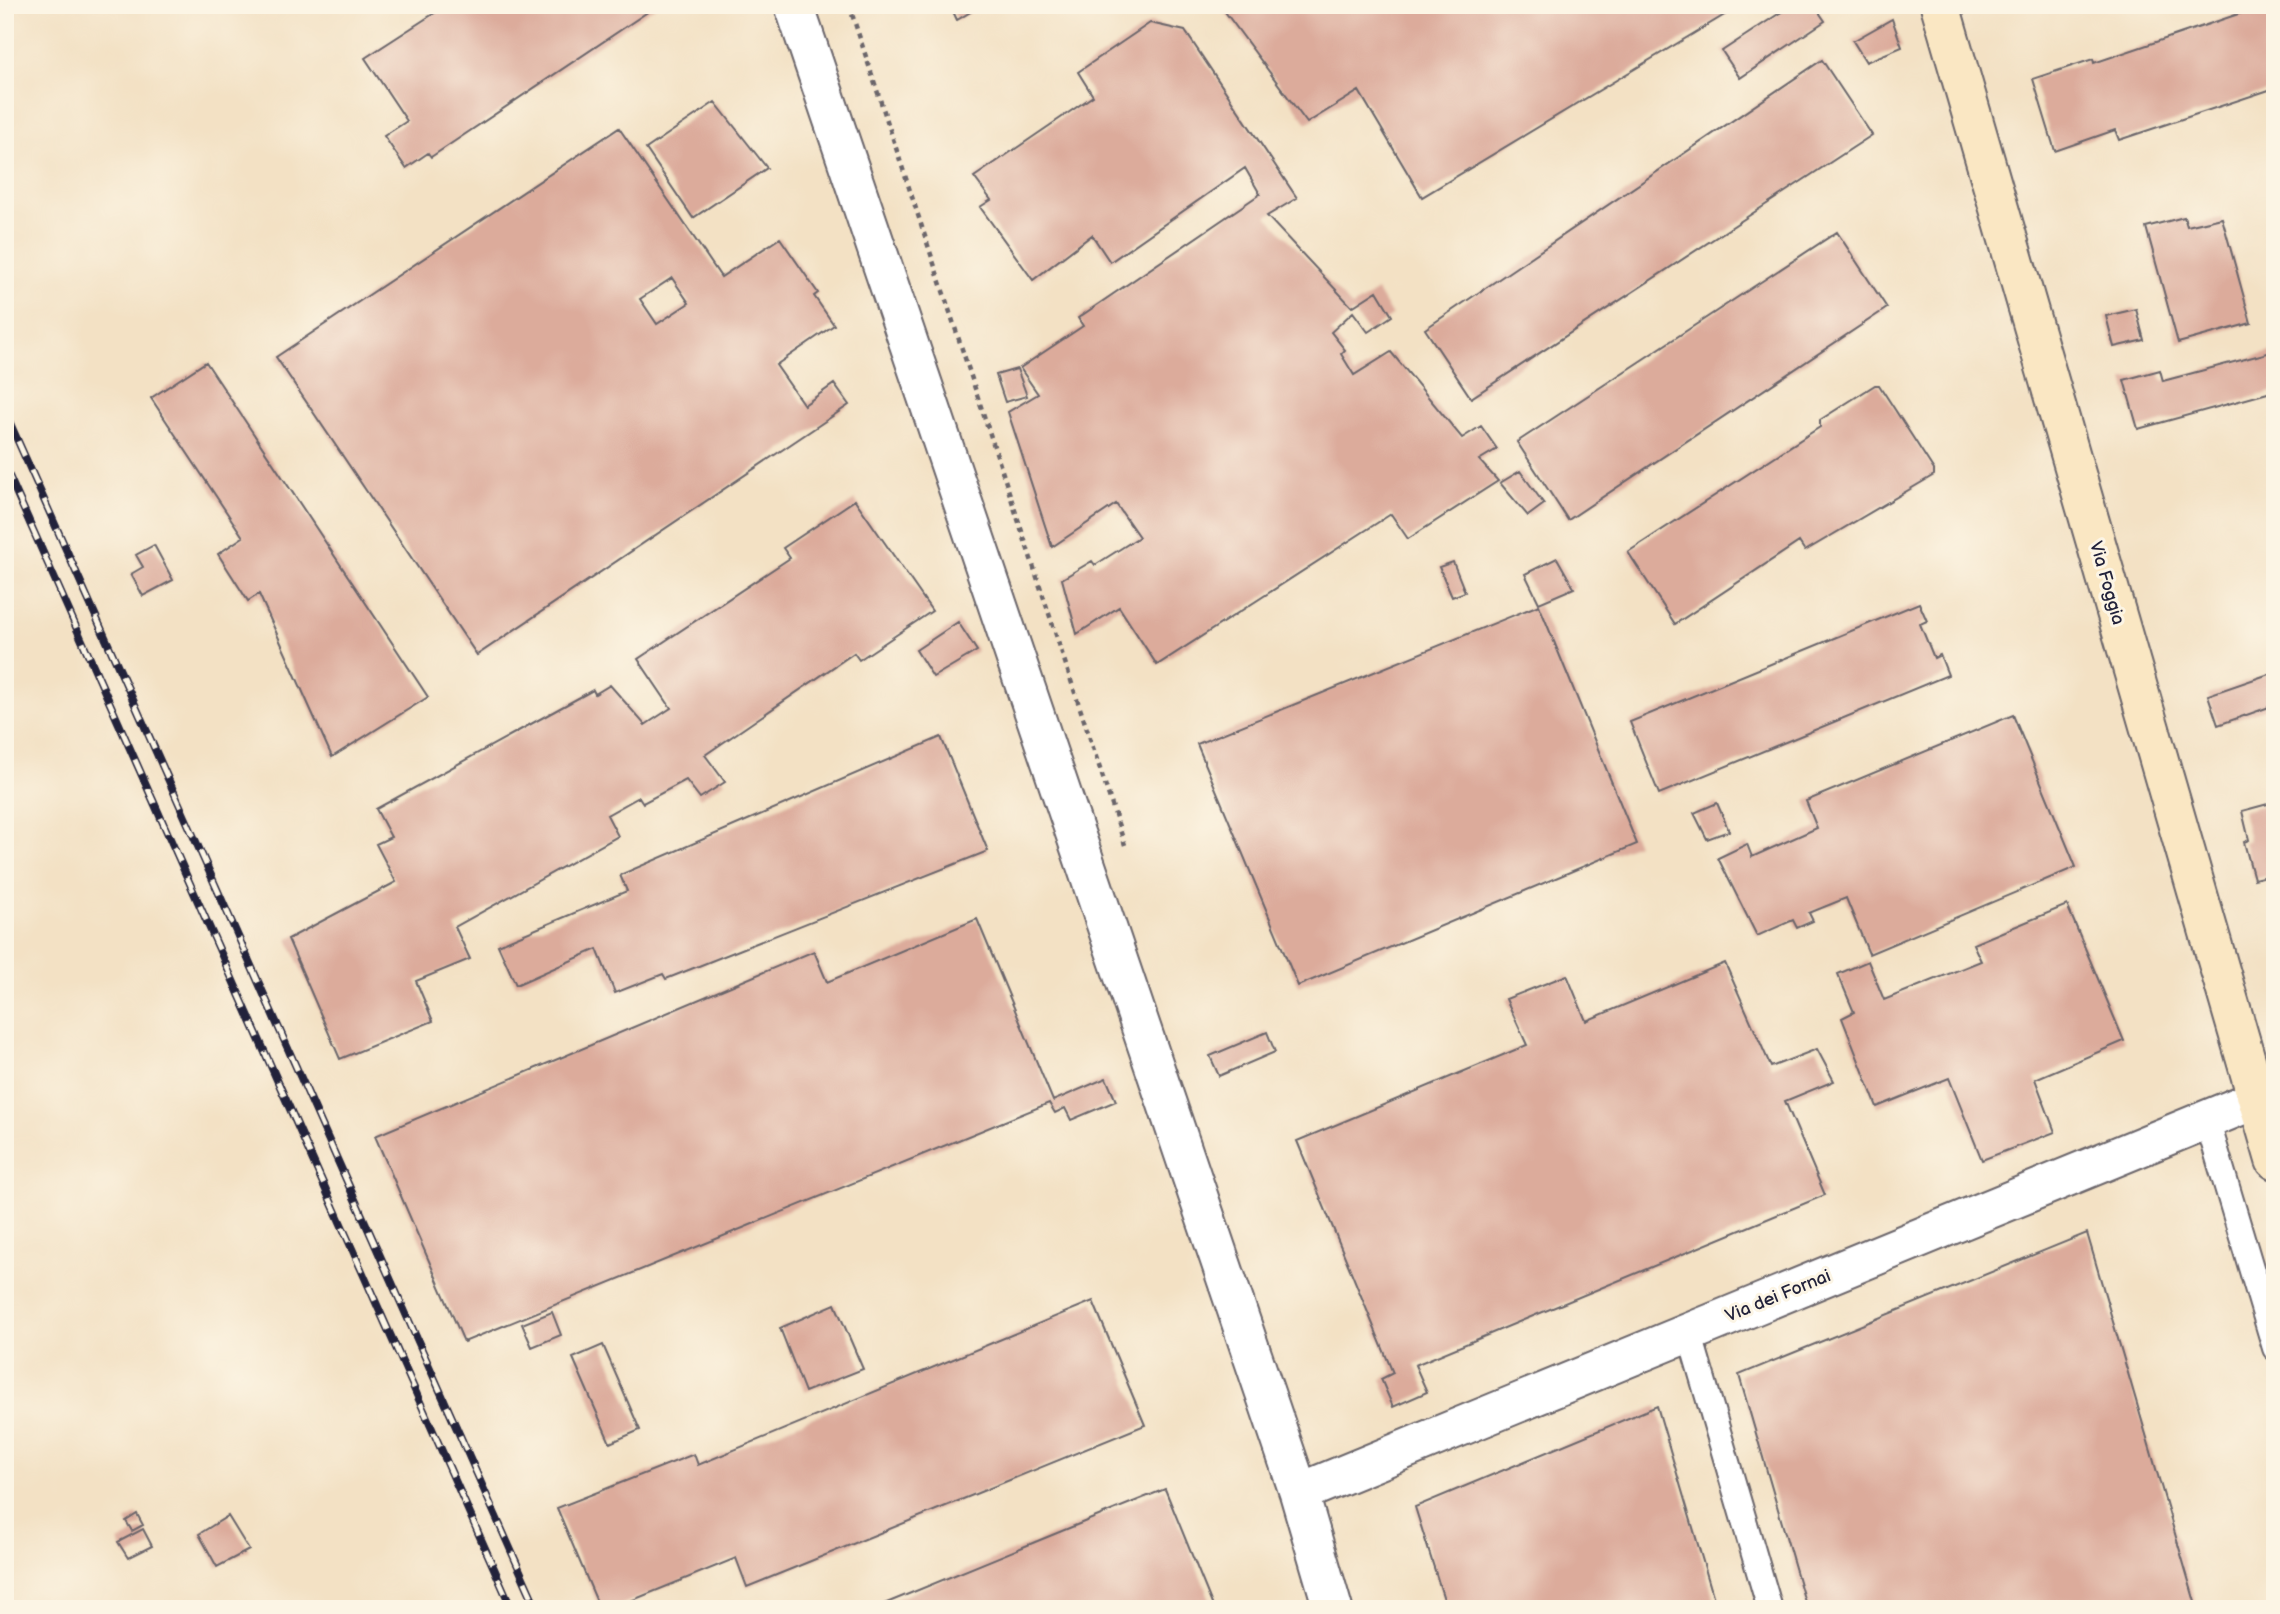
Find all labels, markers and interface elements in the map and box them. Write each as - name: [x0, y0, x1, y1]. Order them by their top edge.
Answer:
- street label: Via Foggia: [2085, 539, 2129, 627]
- street label: Via dei Fornai: [1722, 1265, 1834, 1327]

